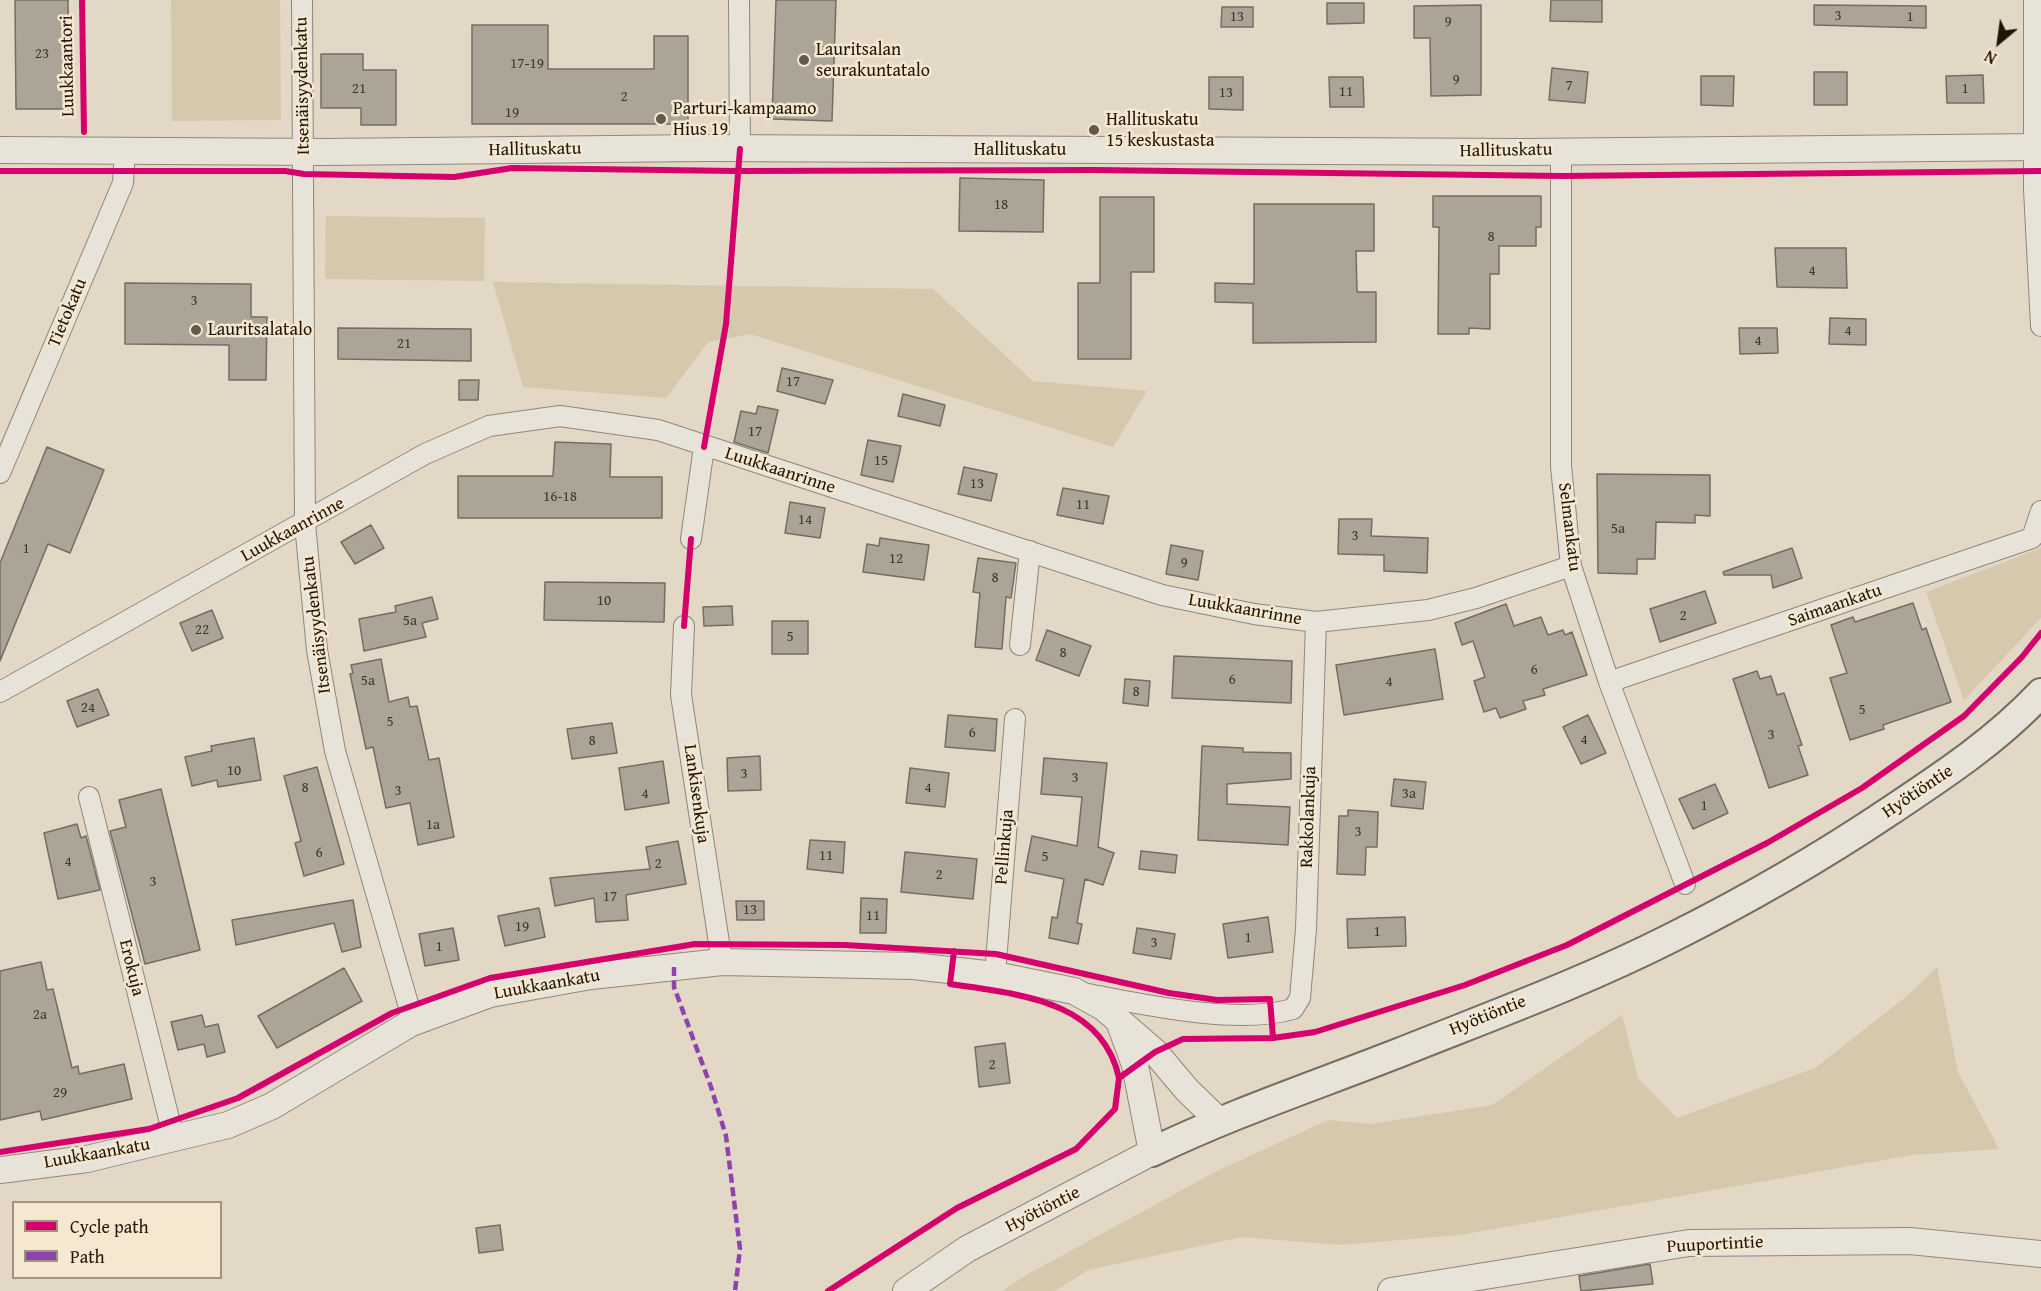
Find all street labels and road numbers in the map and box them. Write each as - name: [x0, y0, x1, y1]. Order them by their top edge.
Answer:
- street label: Luukkaantori: [56, 15, 80, 117]
- street label: Itsenäisyydenkatu: [291, 17, 315, 155]
- street label: Hallituskatu: [489, 138, 581, 162]
- street label: Hallituskatu: [974, 139, 1066, 161]
- street label: Hallituskatu: [1460, 139, 1552, 163]
- street label: Tietokatu: [44, 275, 92, 351]
- street label: Luukkaanrinne: [722, 443, 838, 499]
- street label: Selmankatu: [1553, 481, 1585, 573]
- street label: Luukkaanrinne: [238, 493, 348, 567]
- street label: Itsenäisyydenkatu: [298, 555, 336, 695]
- street label: Saimaankatu: [1785, 580, 1885, 632]
- street label: Luukkaanrinne: [1187, 589, 1303, 631]
- street label: Lankisenkuja: [678, 743, 714, 845]
- street label: Hyötiöntie: [1879, 760, 1957, 824]
- street label: Rakkolankuja: [1296, 766, 1322, 868]
- street label: Pellinkuja: [991, 808, 1019, 886]
- street label: Erokuja: [114, 937, 148, 999]
- street label: Luukkaankatu: [492, 965, 602, 1005]
- street label: Hyötiöntie: [1447, 991, 1529, 1041]
- street label: Luukkaankatu: [42, 1134, 152, 1174]
- street label: Hyötiöntie: [1002, 1182, 1084, 1238]
- street label: Puuportintie: [1666, 1232, 1764, 1258]

